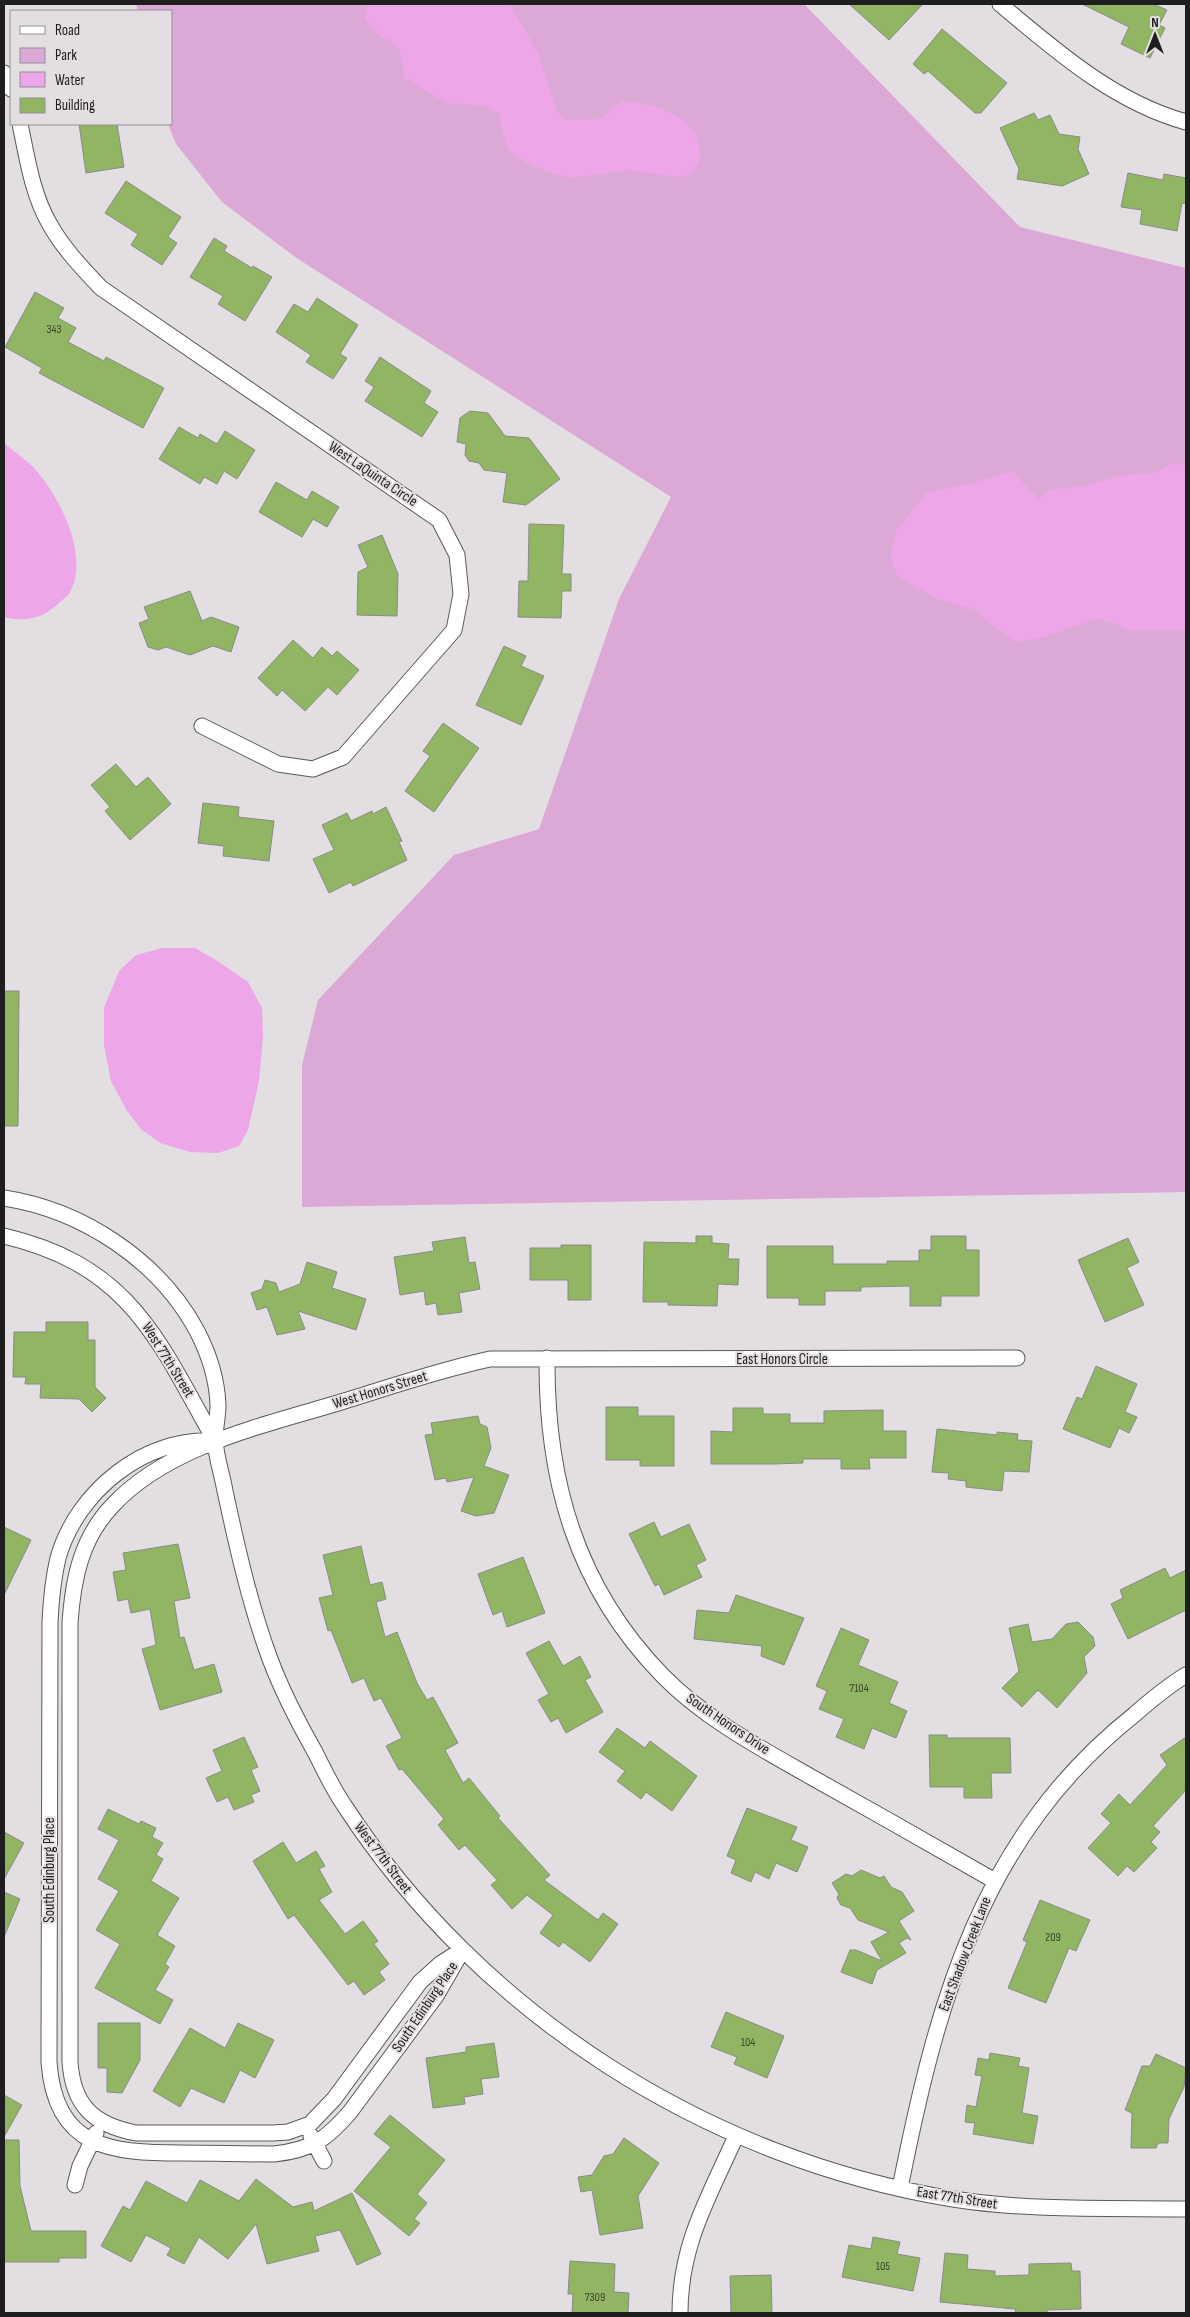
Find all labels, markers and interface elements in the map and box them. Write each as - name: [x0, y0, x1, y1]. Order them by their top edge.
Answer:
- legend: [10, 10, 172, 125]
- north arrow: [1130, 10, 1180, 60]
- text: N: [1151, 14, 1159, 31]
- text: Road: [55, 21, 80, 40]
- text: Park: [55, 46, 77, 65]
- text: Water: [55, 71, 86, 90]
- text: Building: [55, 96, 95, 115]
- house number: 343: [46, 322, 62, 337]
- street label: West LaQuinta Circle: [325, 437, 421, 511]
- street label: West 77th Street: [137, 1319, 199, 1401]
- street label: East Honors Circle: [736, 1350, 828, 1369]
- street label: West Honors Street: [330, 1366, 430, 1413]
- house number: 7104: [849, 1681, 869, 1696]
- street label: South Honors Drive: [683, 1689, 773, 1759]
- street label: South Edinburg Place: [40, 1817, 59, 1923]
- street label: West 77th Street: [350, 1818, 416, 1898]
- street label: East Shadow Creek Lane: [934, 1894, 996, 2014]
- house number: 209: [1045, 1930, 1061, 1945]
- street label: South Edinburg Place: [388, 1958, 462, 2056]
- house number: 104: [741, 2035, 755, 2050]
- street label: East 77th Street: [915, 2182, 999, 2214]
- house number: 105: [876, 2259, 890, 2274]
- house number: 7309: [585, 2290, 605, 2305]

